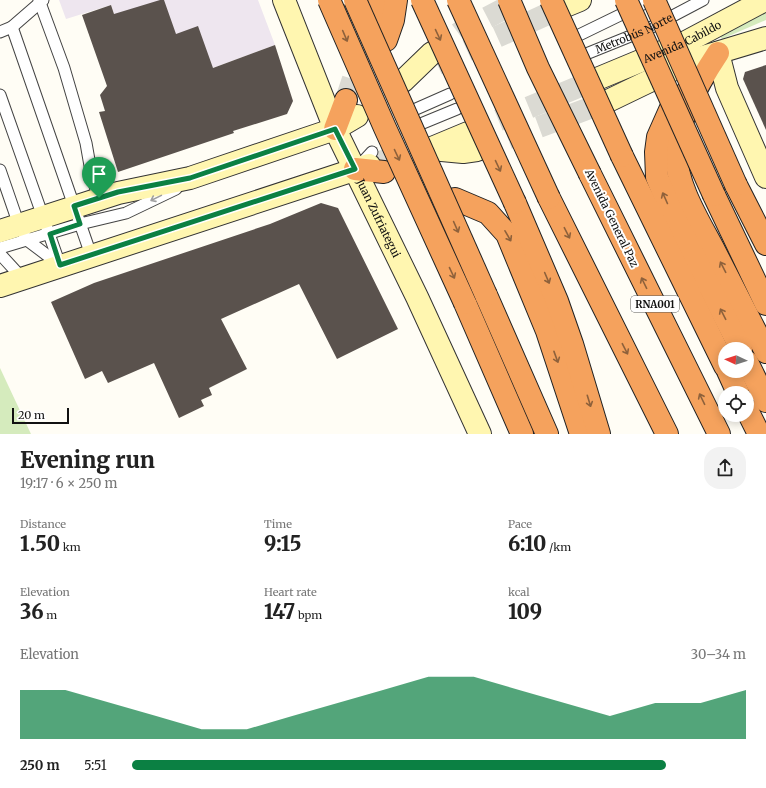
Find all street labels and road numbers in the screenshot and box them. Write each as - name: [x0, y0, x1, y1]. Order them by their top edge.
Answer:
- street label: Metrobús Norte: [593, 10, 675, 57]
- street label: Avenida Cabildo: [640, 17, 724, 66]
- street label: Avenida General Paz: [582, 166, 642, 269]
- street label: Juan Zufriategui: [353, 176, 404, 260]
- road number: RNA001: [631, 296, 679, 312]

